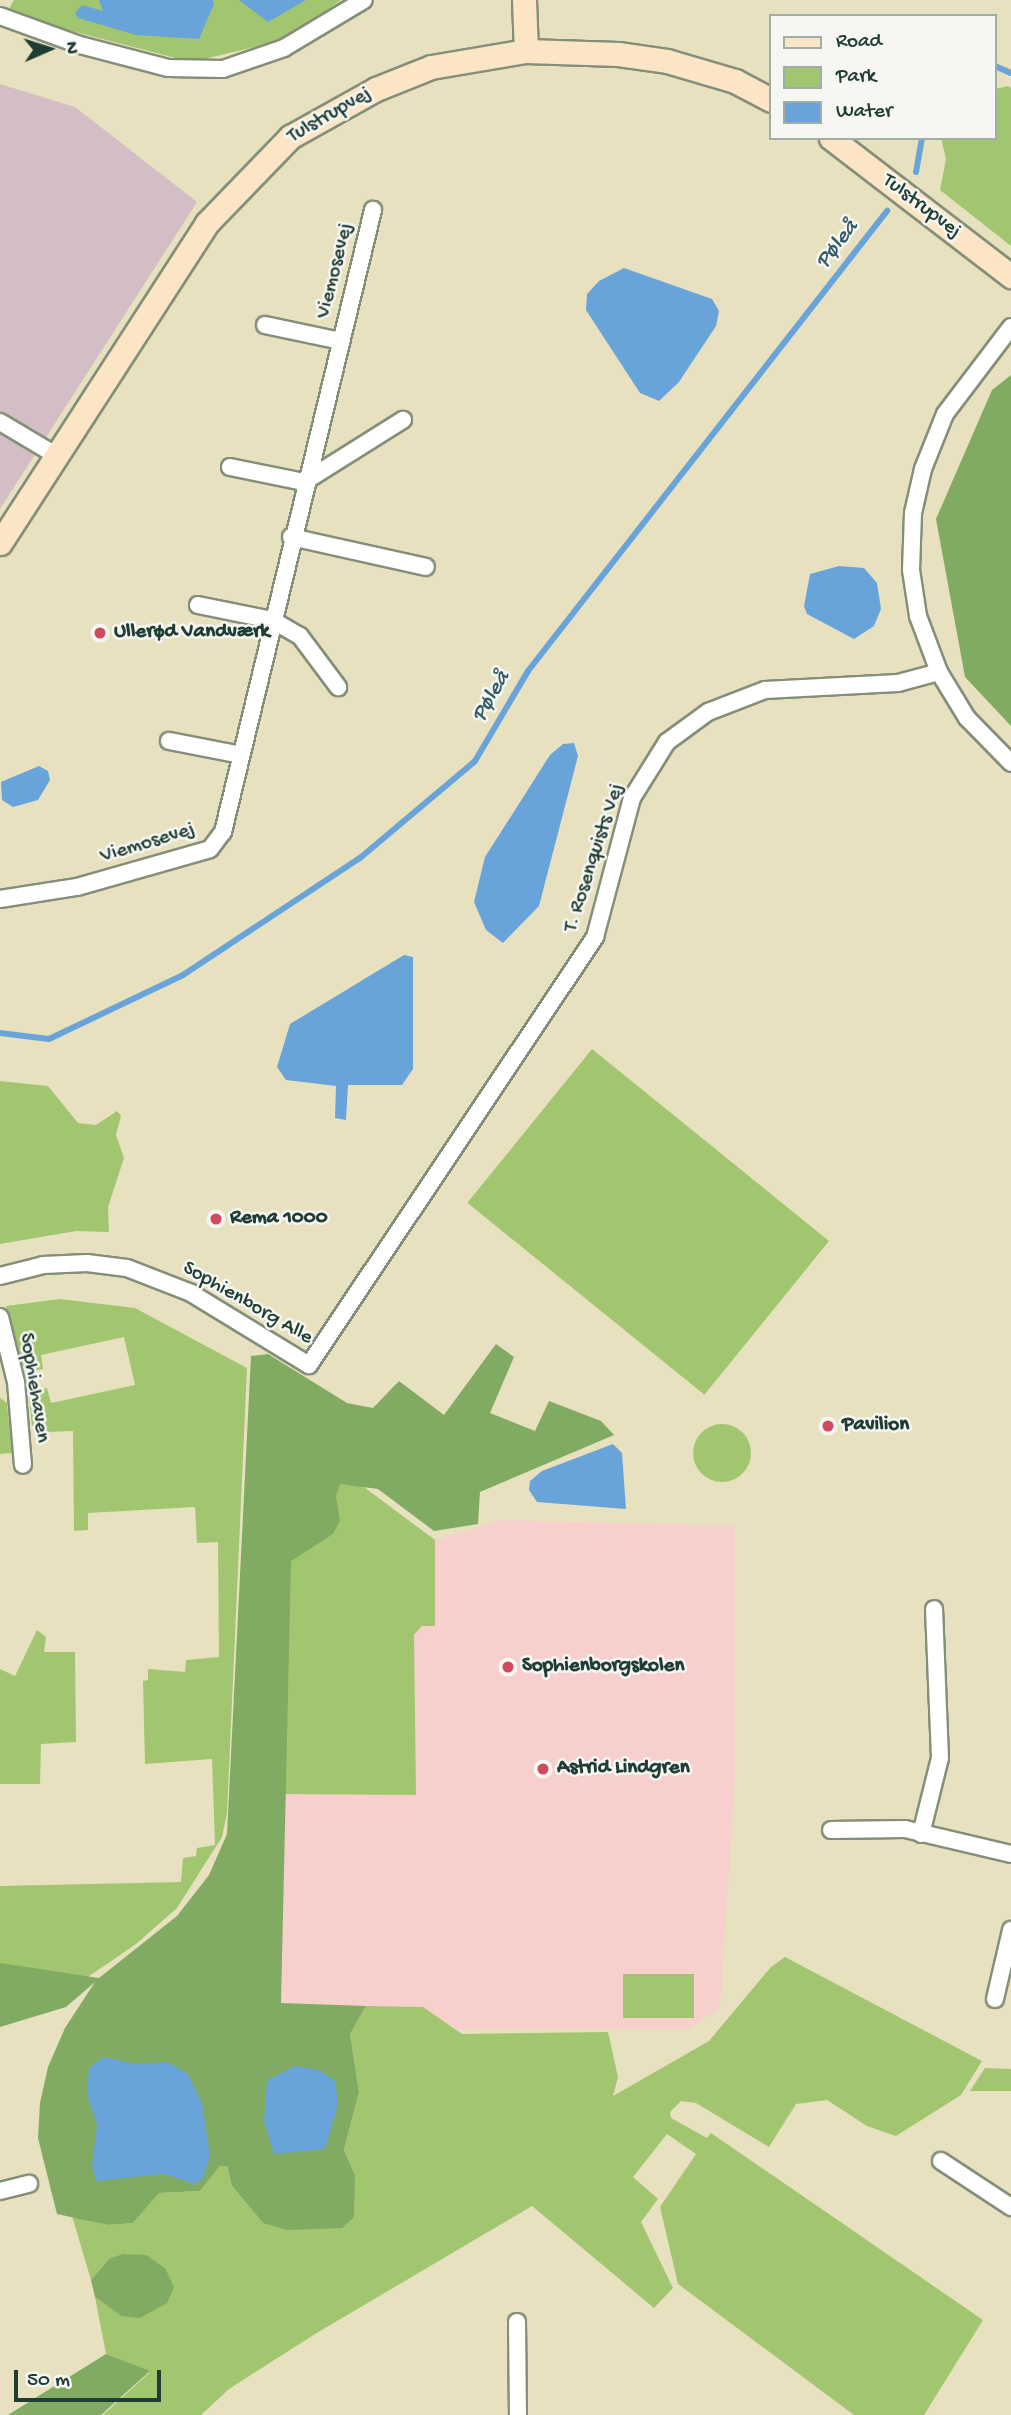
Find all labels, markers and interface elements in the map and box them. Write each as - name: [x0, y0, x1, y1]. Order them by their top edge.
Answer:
- north arrow: [14, 14, 84, 84]
- legend: [769, 14, 997, 140]
- text: Road: [836, 30, 882, 55]
- text: N: [59, 41, 82, 55]
- text: Park: [836, 65, 876, 90]
- street label: Tulstrupvej: [284, 82, 376, 150]
- text: Water: [836, 100, 892, 125]
- street label: Tulstrupvej: [876, 169, 966, 245]
- water label: Pøleå: [810, 215, 866, 275]
- street label: Viemosevej: [312, 221, 360, 321]
- place label: Ullerød Vandværk: [114, 620, 270, 646]
- marker: Ullerød Vandværk: [92, 625, 108, 641]
- water label: Pøleå: [466, 667, 518, 727]
- street label: T. Rosenquists Vej: [559, 781, 631, 935]
- street label: Viemosevej: [98, 818, 198, 870]
- place label: Rema 1000: [230, 1206, 328, 1232]
- marker: Rema 1000: [208, 1211, 224, 1227]
- street label: Sophienborg Alle: [177, 1256, 317, 1352]
- street label: Sophiehaven: [12, 1331, 54, 1445]
- place label: Pavilion: [842, 1413, 909, 1439]
- marker: Pavilion: [820, 1418, 836, 1434]
- place label: Sophienborgskolen: [522, 1654, 684, 1680]
- marker: Sophienborgskolen: [500, 1659, 516, 1675]
- place label: Astrid Lindgren: [557, 1756, 690, 1782]
- marker: Astrid Lindgren: [535, 1761, 551, 1777]
- scale bar: [18, 2356, 164, 2400]
- text: 50 m: [27, 2369, 70, 2394]

